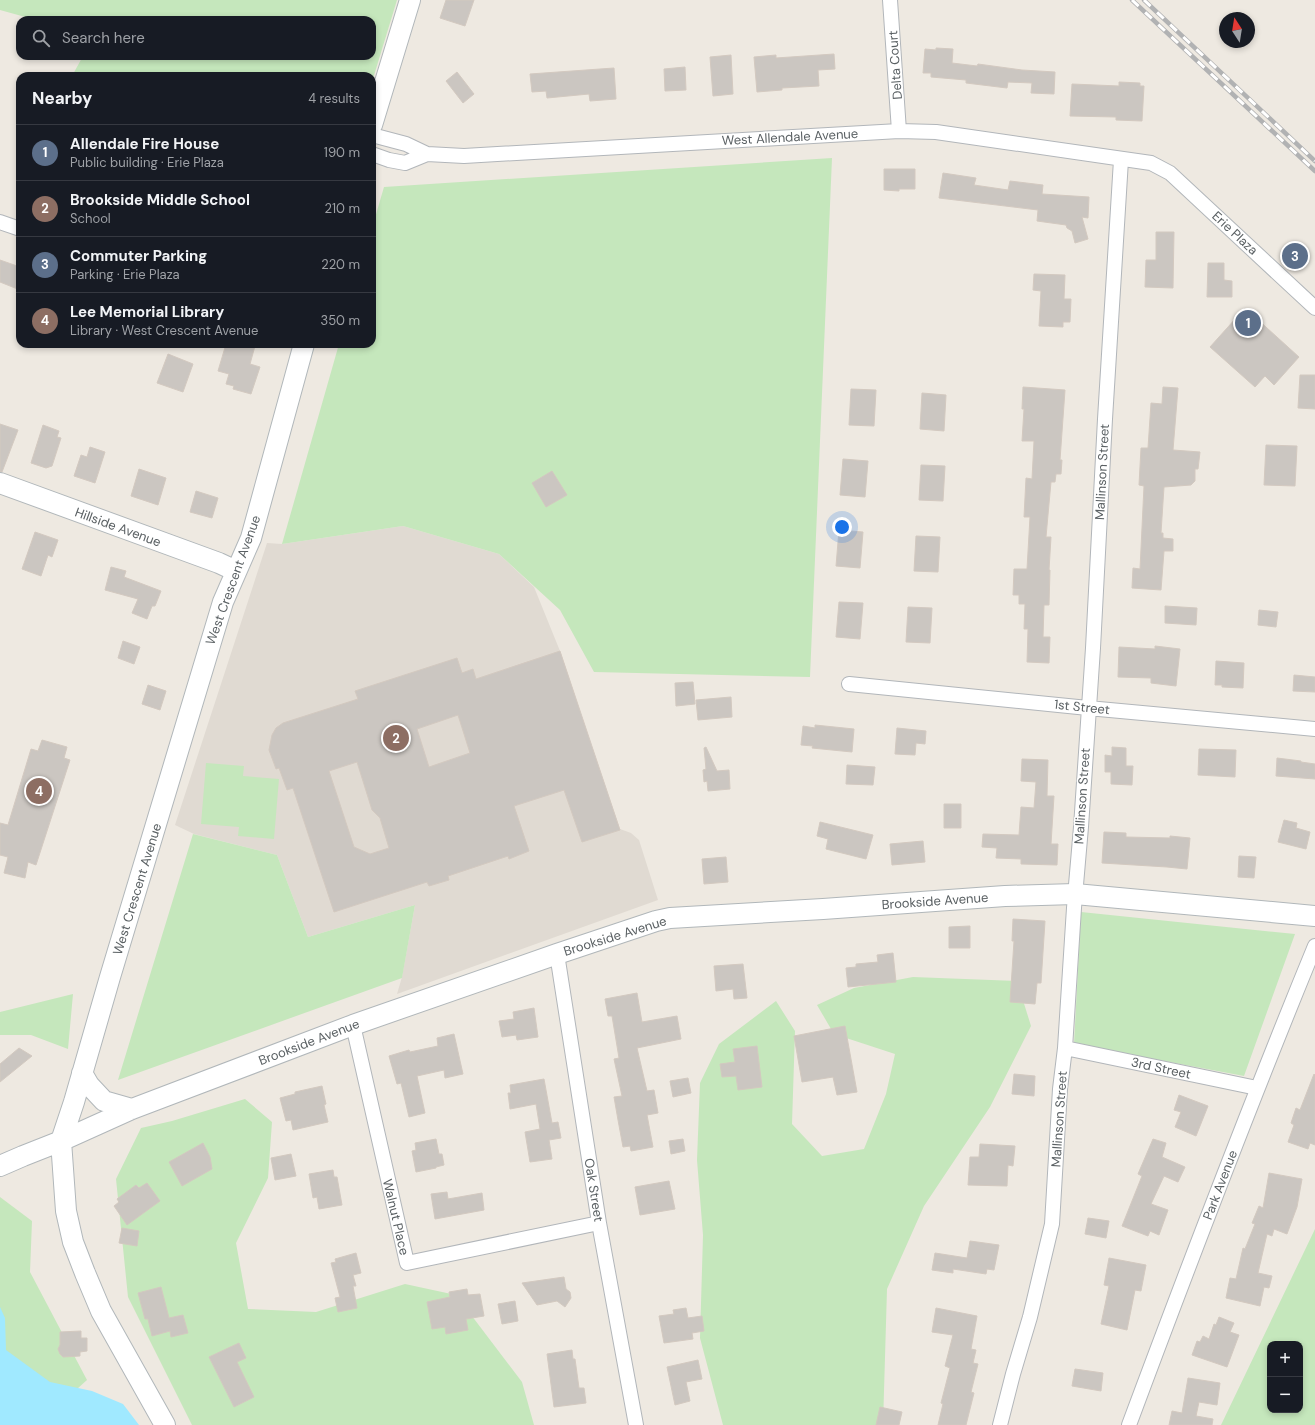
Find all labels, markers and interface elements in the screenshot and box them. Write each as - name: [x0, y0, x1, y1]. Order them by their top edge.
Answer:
- north arrow: [1219, 12, 1255, 48]
- search box: [16, 16, 376, 60]
- icon: search: [30, 27, 52, 49]
- text: Search here: [62, 28, 145, 48]
- street label: Delta Court: [884, 30, 906, 100]
- text: Nearby: [32, 87, 92, 109]
- text: 4 results: [308, 90, 360, 107]
- street label: West Allendale Avenue: [721, 125, 859, 149]
- text: Allendale Fire House: [70, 134, 219, 154]
- text: 1: [43, 144, 47, 161]
- text: 190 m: [324, 144, 360, 161]
- text: Public building · Erie Plaza: [70, 154, 224, 171]
- text: Brookside Middle School: [70, 190, 250, 210]
- text: 2: [41, 200, 49, 217]
- text: 210 m: [325, 200, 360, 217]
- street label: Erie Plaza: [1208, 207, 1262, 259]
- text: School: [70, 210, 111, 227]
- pin: 3: [1282, 241, 1308, 271]
- text: Commuter Parking: [70, 246, 207, 266]
- text: 3: [41, 256, 49, 273]
- text: 220 m: [321, 256, 360, 273]
- text: Parking · Erie Plaza: [70, 266, 180, 283]
- text: Lee Memorial Library: [70, 302, 224, 322]
- pin: 1: [1235, 308, 1261, 338]
- text: 4: [41, 312, 49, 329]
- text: 350 m: [320, 312, 360, 329]
- text: Library · West Crescent Avenue: [70, 322, 258, 339]
- street label: Mallinson Street: [1091, 423, 1113, 521]
- street label: Hillside Avenue: [73, 504, 163, 550]
- street label: West Crescent Avenue: [202, 513, 264, 647]
- your location: [832, 517, 852, 537]
- street label: 1st Street: [1053, 696, 1111, 718]
- pin: 2: [383, 723, 409, 753]
- street label: Mallinson Street: [1070, 747, 1094, 845]
- pin: 4: [26, 776, 52, 806]
- street label: West Crescent Avenue: [109, 821, 165, 957]
- street label: Brookside Avenue: [881, 889, 989, 913]
- street label: Brookside Avenue: [561, 912, 669, 960]
- street label: Brookside Avenue: [256, 1015, 362, 1069]
- street label: 3rd Street: [1130, 1053, 1192, 1083]
- street label: Mallinson Street: [1047, 1070, 1071, 1168]
- street label: Park Avenue: [1199, 1148, 1241, 1222]
- street label: Oak Street: [581, 1157, 607, 1223]
- street label: Walnut Place: [379, 1177, 413, 1257]
- map controls: [1267, 1341, 1303, 1413]
- button: +: [1267, 1341, 1303, 1377]
- button: −: [1267, 1377, 1303, 1413]

